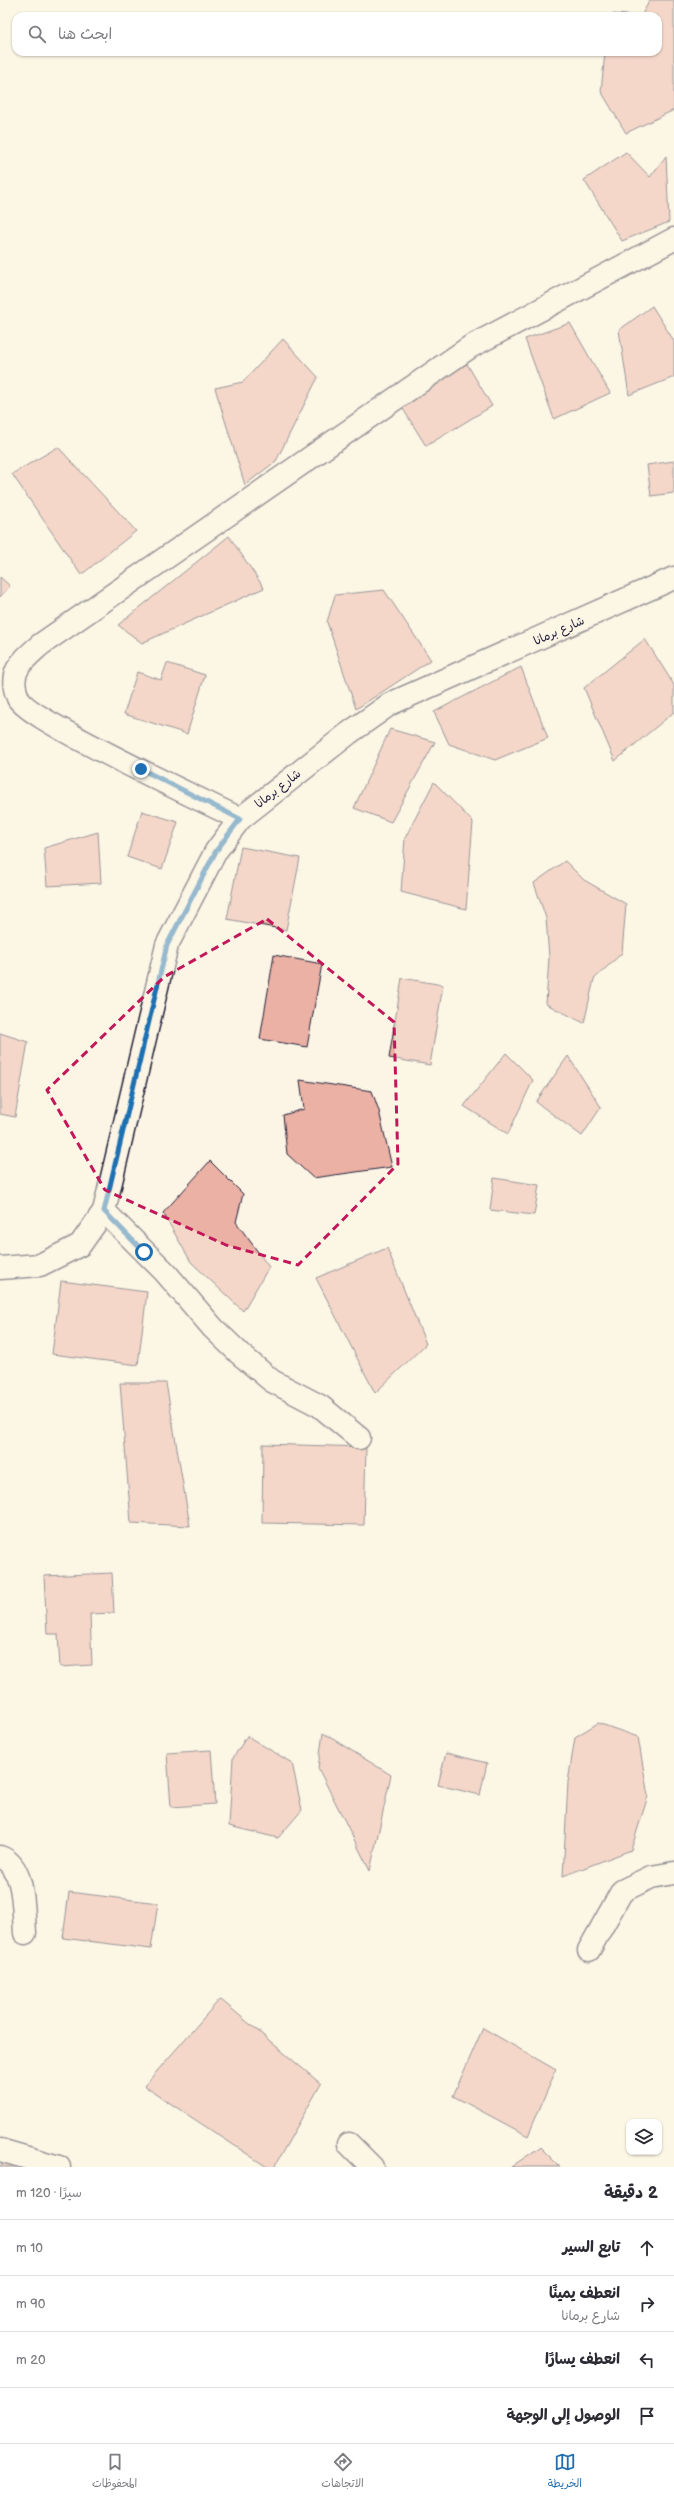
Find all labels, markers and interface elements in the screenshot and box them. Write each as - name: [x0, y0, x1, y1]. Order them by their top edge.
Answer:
- search box: [12, 12, 662, 56]
- icon: search: [26, 23, 48, 45]
- text: ابحث هنا: [58, 25, 112, 44]
- street label: شارع برمانا: [531, 613, 587, 650]
- route end: [132, 760, 150, 778]
- street label: شارع برمانا: [252, 766, 305, 812]
- route start: [135, 1243, 153, 1261]
- map controls: [626, 2119, 662, 2155]
- button: layers: [626, 2119, 662, 2155]
- text: 2 دقيقة: [604, 2183, 658, 2203]
- text: سيرًا · 120 m: [16, 2185, 82, 2201]
- icon: ahead: [636, 2237, 658, 2259]
- text: تابع السير: [562, 2238, 620, 2257]
- text: 10 m: [16, 2240, 43, 2256]
- text: انعطف يمينًا: [549, 2284, 620, 2303]
- icon: right: [636, 2293, 658, 2315]
- text: 90 m: [16, 2296, 45, 2312]
- text: شارع برمانا: [561, 2308, 620, 2324]
- icon: left: [636, 2349, 658, 2371]
- text: انعطف يسارًا: [545, 2350, 620, 2369]
- text: 20 m: [16, 2352, 46, 2368]
- icon: arrive: [636, 2405, 658, 2427]
- text: الوصول إلى الوجهة: [506, 2406, 620, 2425]
- tab: المحفوظات: [92, 2451, 137, 2493]
- tab: الاتجاهات: [321, 2451, 364, 2493]
- tab: الخريطة: [548, 2451, 582, 2493]

